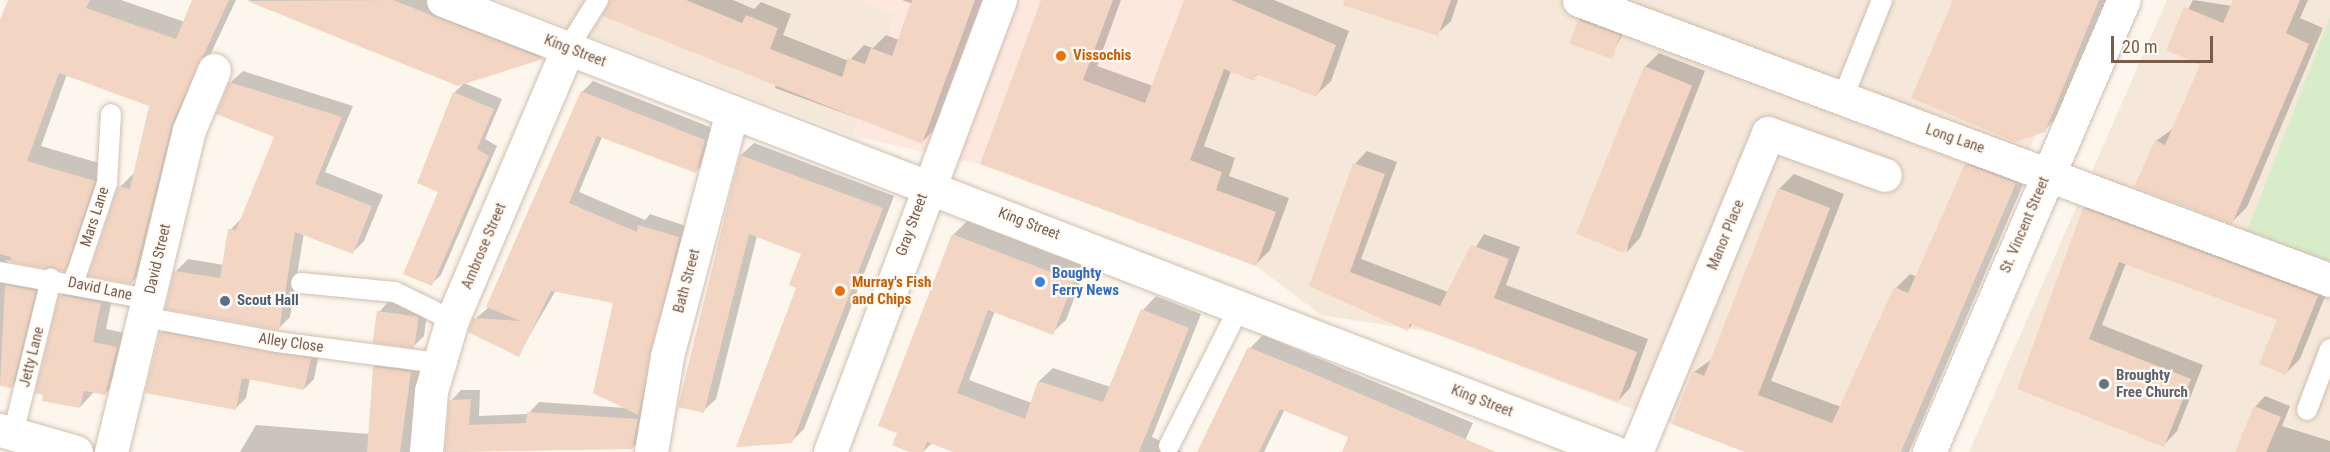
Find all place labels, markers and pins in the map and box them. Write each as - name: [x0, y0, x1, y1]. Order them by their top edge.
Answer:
- place label: Vissochis: [1073, 47, 1131, 65]
- marker: Vissochis: [1054, 49, 1068, 63]
- place label: Boughty Ferry News: [1052, 264, 1119, 299]
- place label: Murray's Fish and Chips: [852, 273, 931, 308]
- marker: Boughty Ferry News: [1033, 275, 1047, 289]
- marker: Murray's Fish and Chips: [833, 284, 847, 298]
- place label: Scout Hall: [237, 292, 299, 310]
- marker: Scout Hall: [218, 294, 232, 308]
- place label: Broughty Free Church: [2116, 366, 2188, 401]
- marker: Broughty Free Church: [2097, 377, 2111, 391]

